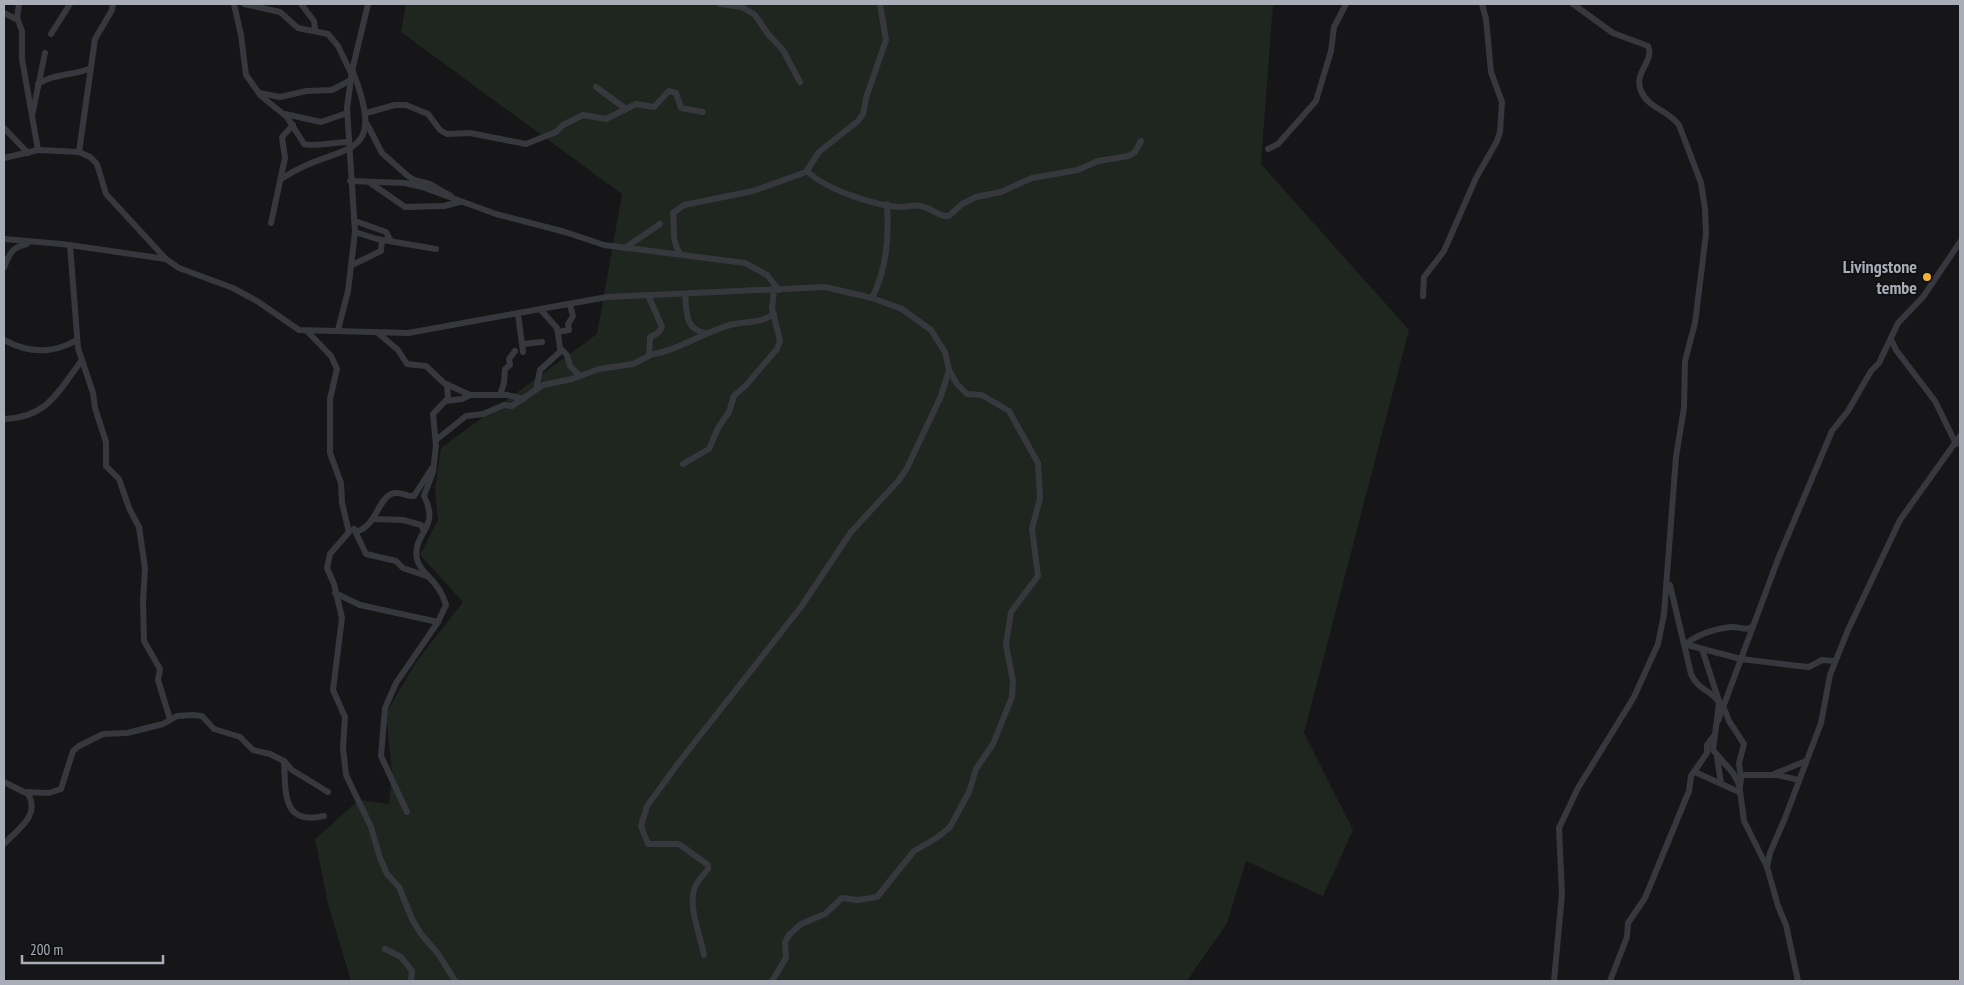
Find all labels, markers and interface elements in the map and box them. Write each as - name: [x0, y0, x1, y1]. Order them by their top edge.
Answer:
- place label: Livingstone tembe: [1843, 255, 1917, 299]
- marker: Livingstone tembe: [1921, 271, 1933, 283]
- scale bar: [22, 932, 164, 964]
- text: 200 m: [30, 940, 63, 959]

